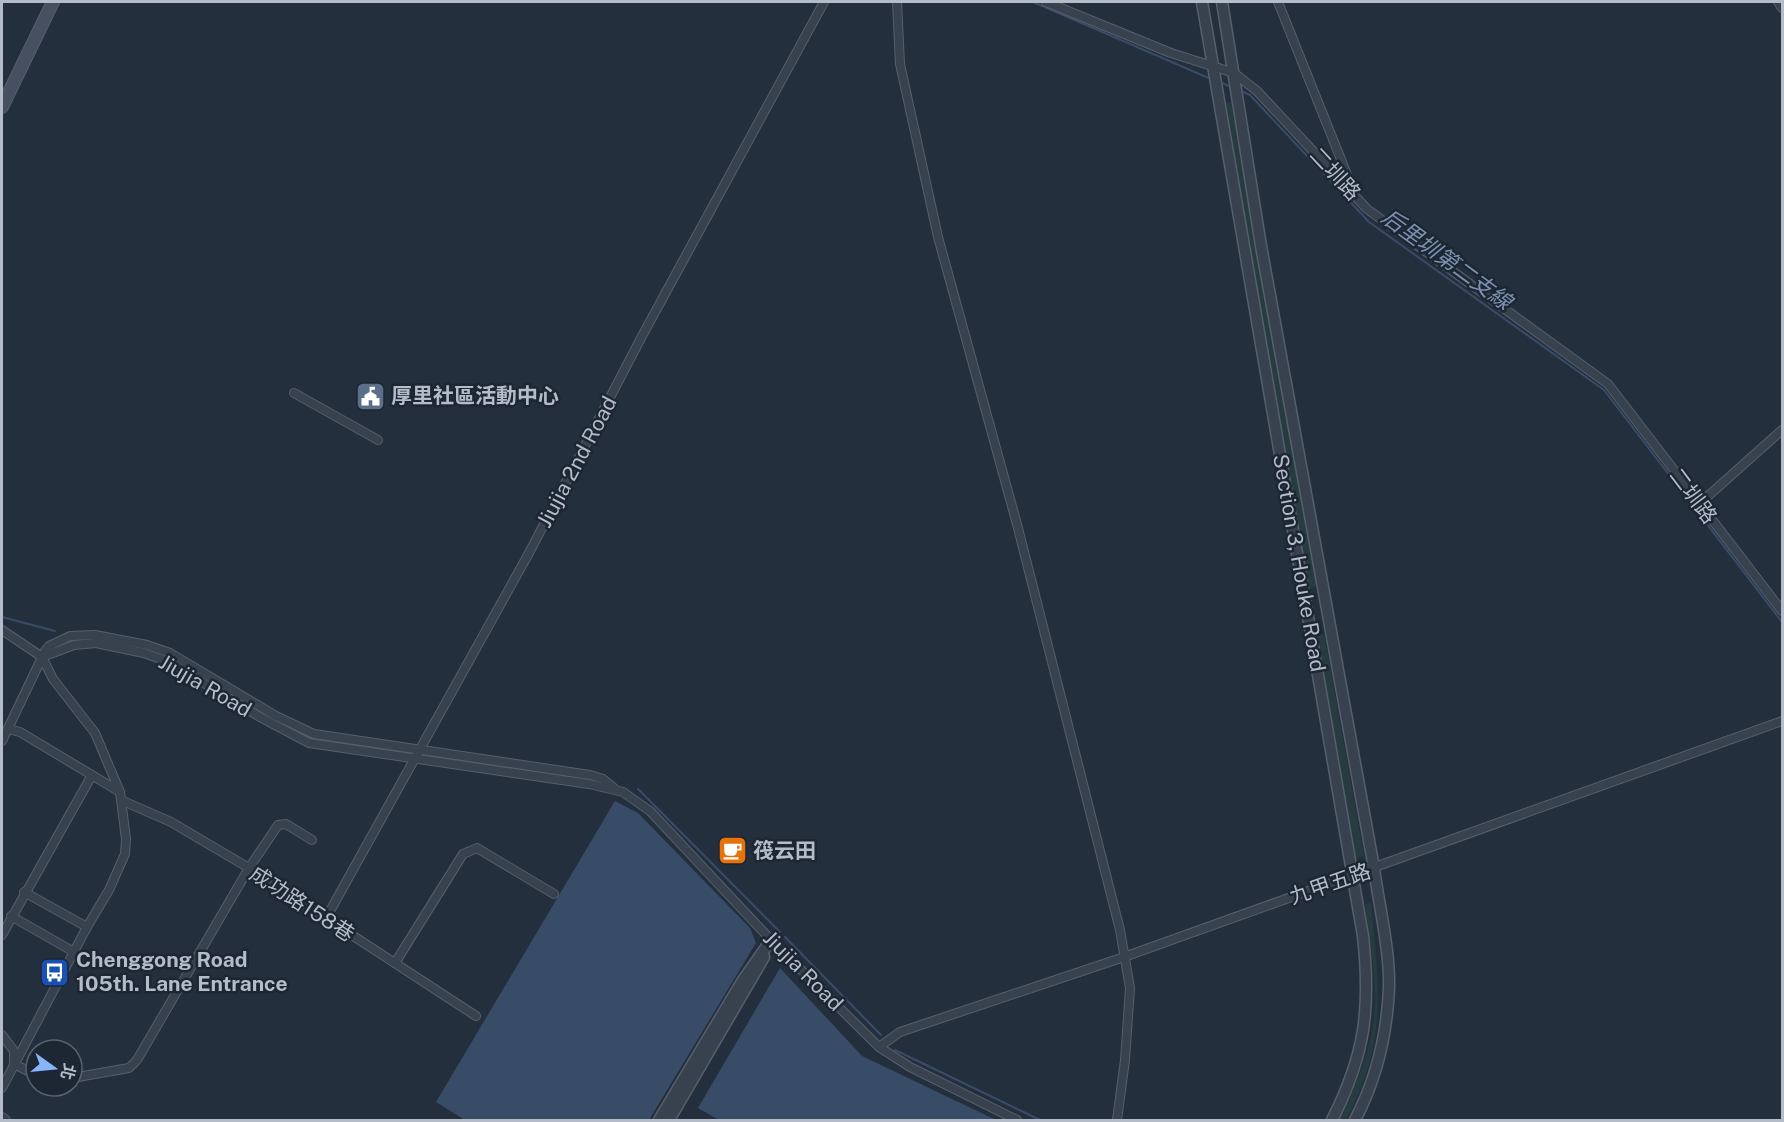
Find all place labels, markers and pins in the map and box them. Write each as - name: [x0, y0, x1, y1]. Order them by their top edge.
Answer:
- public building icon: 厚里社區活動中心: [354, 380, 386, 412]
- place label: 厚里社區活動中心: [391, 383, 559, 408]
- cafe icon: 筏云田: [716, 835, 748, 867]
- place label: 筏云田: [753, 838, 816, 863]
- place label: Chenggong Road 105th. Lane Entrance: [76, 947, 288, 996]
- bus stop icon: Chenggong Road 105th. Lane Entrance: [39, 956, 71, 988]

